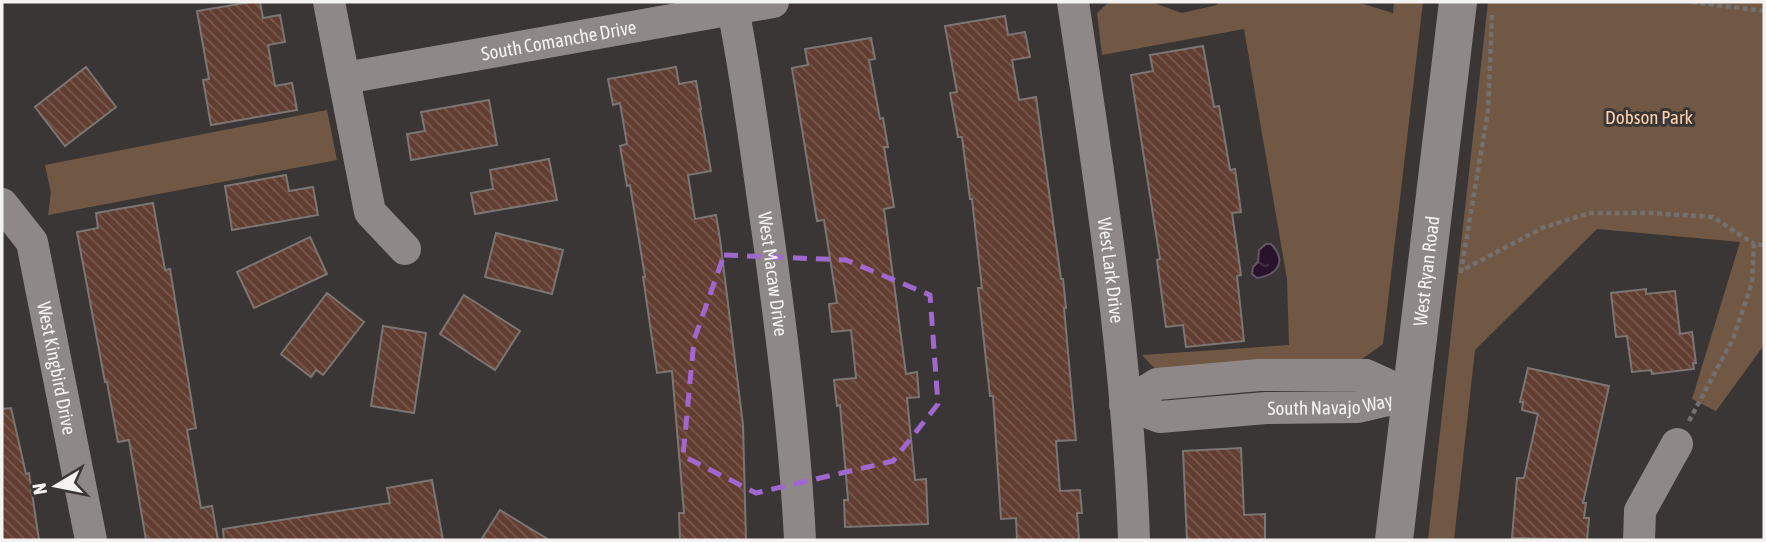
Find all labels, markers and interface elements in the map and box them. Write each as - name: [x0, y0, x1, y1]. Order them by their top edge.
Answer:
- street label: South Comanche Drive: [479, 15, 638, 65]
- park label: Dobson Park: [1605, 106, 1694, 128]
- street label: West Macaw Drive: [754, 210, 792, 337]
- street label: West Ryan Road: [1409, 215, 1443, 327]
- street label: West Lark Drive: [1094, 216, 1129, 324]
- street label: West Kingbird Drive: [33, 300, 81, 437]
- street label: South Navajo Way: [1267, 388, 1395, 419]
- north arrow: [21, 451, 91, 521]
- text: N: [27, 482, 51, 496]

